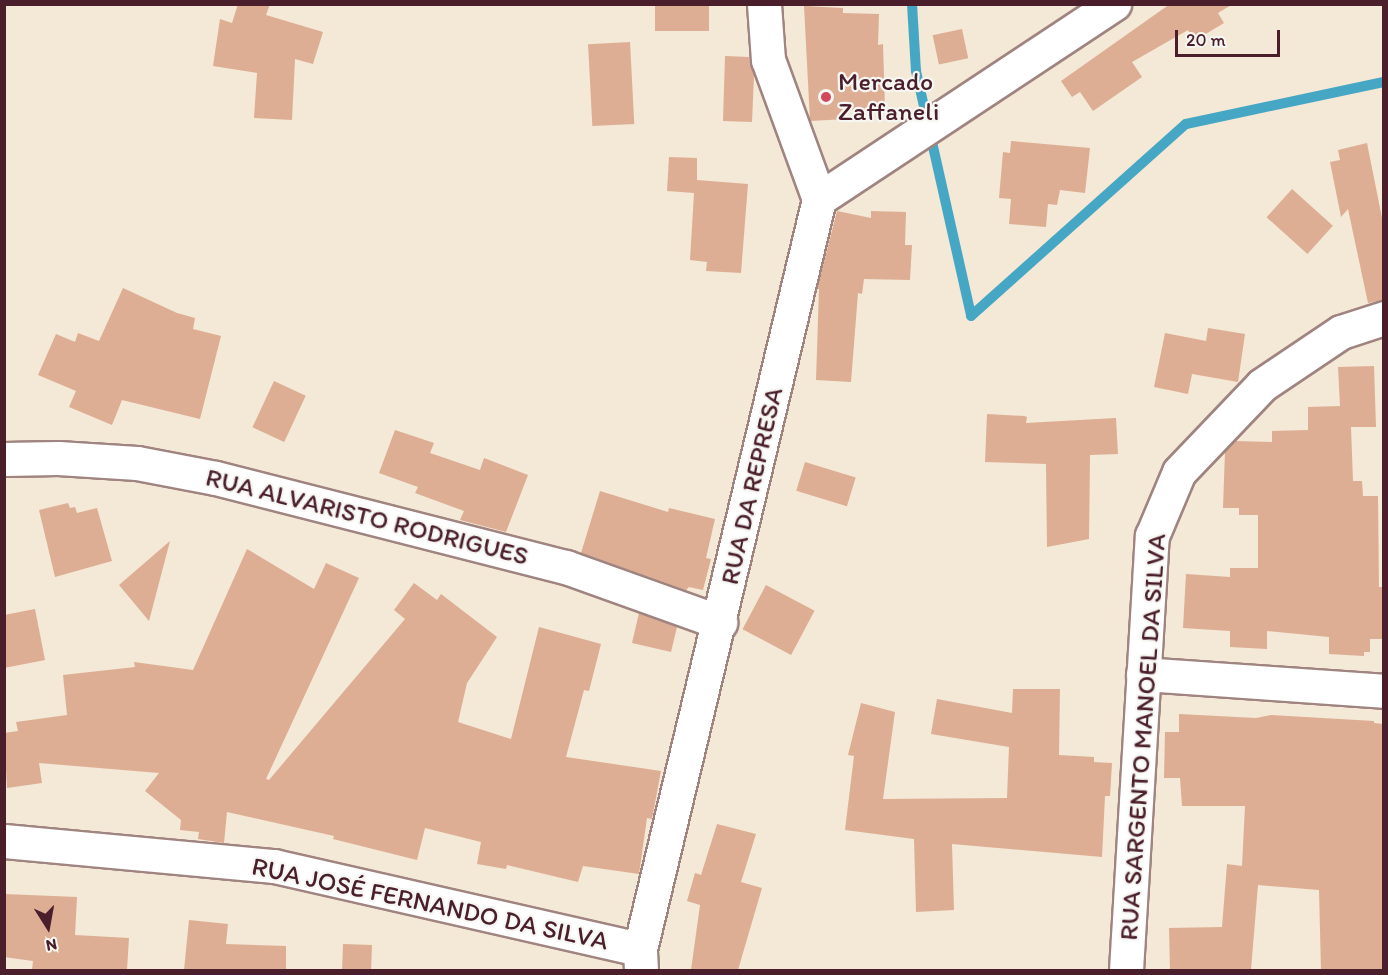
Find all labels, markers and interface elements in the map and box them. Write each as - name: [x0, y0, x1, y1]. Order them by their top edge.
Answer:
- scale bar: [1178, 18, 1283, 56]
- text: 20 m: [1186, 29, 1226, 51]
- place label: Mercado Zaffaneli: [838, 66, 939, 128]
- marker: Mercado Zaffaneli: [819, 90, 833, 104]
- street label: RUA DA REPRESA: [714, 384, 790, 588]
- street label: RUA ALVARISTO RODRIGUES: [201, 461, 533, 573]
- street label: RUA SARGENTO MANOEL DA SILVA: [1113, 533, 1173, 941]
- street label: RUA JOSÉ FERNANDO DA SILVA: [247, 851, 613, 957]
- north arrow: [18, 897, 78, 957]
- text: N: [44, 935, 59, 956]

